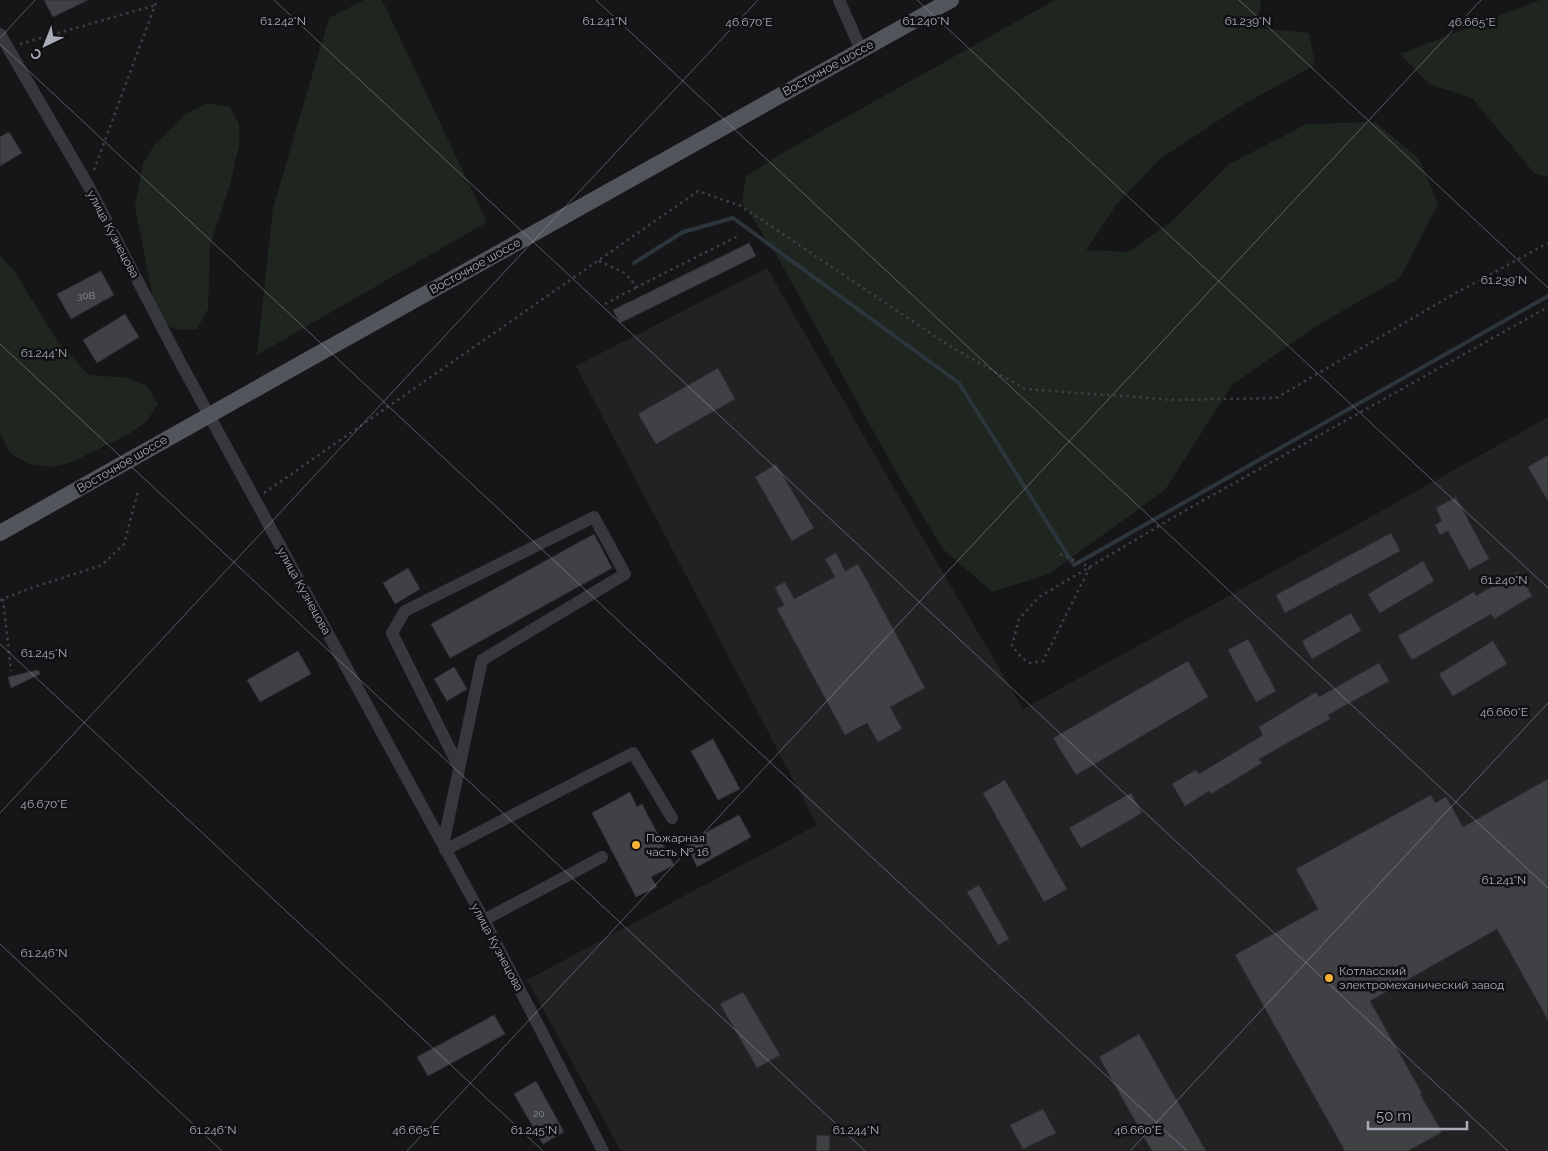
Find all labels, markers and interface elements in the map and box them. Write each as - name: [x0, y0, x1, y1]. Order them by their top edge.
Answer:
- text: 61.242°N: [260, 14, 306, 28]
- text: 61.241°N: [583, 14, 627, 28]
- text: 61.240°N: [902, 14, 950, 28]
- text: 61.239°N: [1225, 14, 1271, 28]
- text: 46.670°E: [725, 15, 773, 29]
- text: 46.665°E: [1448, 15, 1496, 29]
- north arrow: [20, 20, 70, 70]
- street label: Восточное шоссе: [780, 37, 876, 99]
- text: С: [27, 45, 45, 64]
- street label: улица Кузнецова: [84, 188, 142, 280]
- street label: Восточное шоссе: [427, 235, 523, 297]
- text: 61.239°N: [1481, 273, 1527, 287]
- house number: 30В: [77, 290, 95, 301]
- text: 61.244°N: [21, 346, 67, 360]
- street label: Восточное шоссе: [74, 432, 170, 496]
- street label: улица Кузнецова: [274, 545, 334, 637]
- text: 61.240°N: [1480, 573, 1528, 587]
- text: 61.245°N: [21, 646, 67, 660]
- text: 46.660°E: [1480, 705, 1528, 719]
- text: 46.670°E: [20, 797, 68, 811]
- place label: Пожарная часть № 16: [646, 831, 709, 859]
- marker: Пожарная часть № 16: [630, 839, 642, 851]
- text: 61.241°N: [1482, 873, 1526, 887]
- street label: улица Кузнецова: [468, 901, 526, 993]
- text: 61.246°N: [20, 946, 68, 960]
- place label: Котласский электромеханический завод: [1339, 964, 1504, 992]
- marker: Котласский электромеханический завод: [1323, 972, 1335, 984]
- scale bar: [1368, 1098, 1467, 1130]
- text: 50 m: [1376, 1107, 1411, 1125]
- house number: 20: [533, 1108, 545, 1119]
- text: 61.246°N: [189, 1123, 237, 1137]
- text: 46.665°E: [392, 1123, 440, 1137]
- text: 61.245°N: [511, 1123, 557, 1137]
- text: 61.244°N: [833, 1123, 879, 1137]
- text: 46.660°E: [1114, 1123, 1162, 1137]

